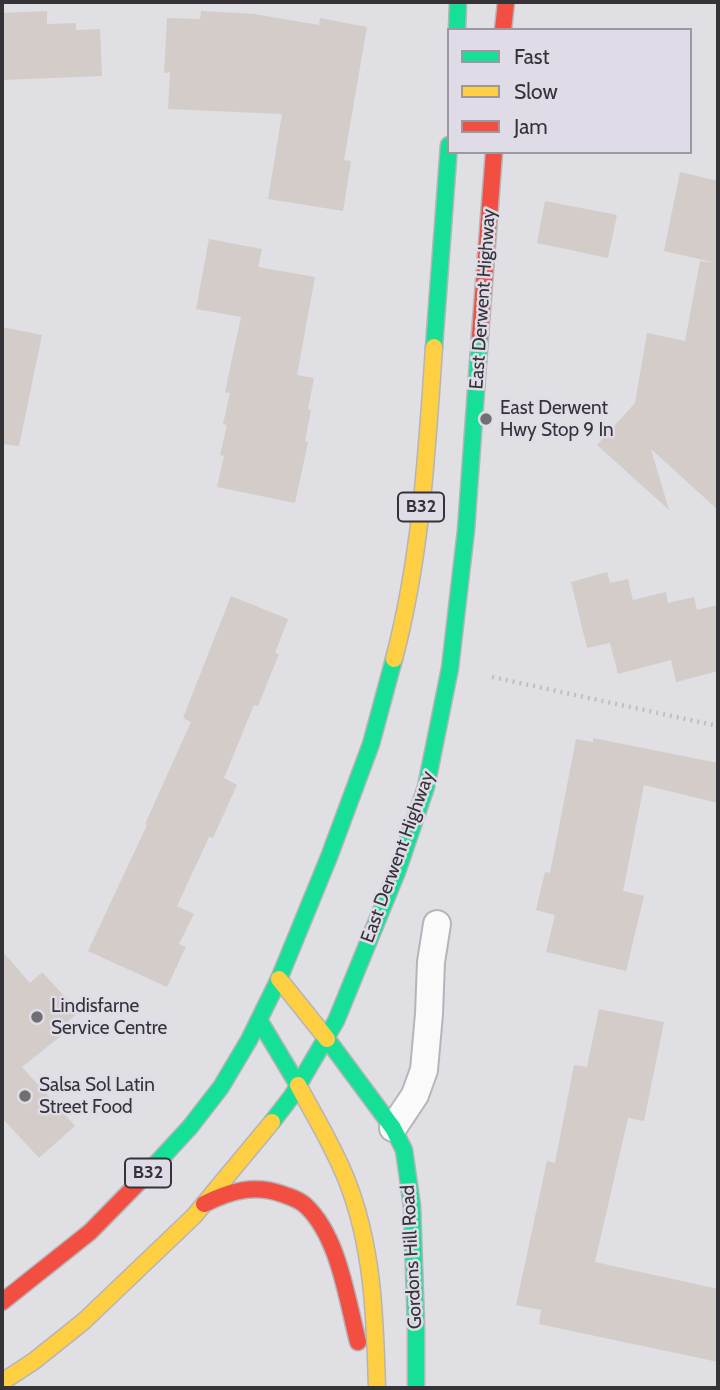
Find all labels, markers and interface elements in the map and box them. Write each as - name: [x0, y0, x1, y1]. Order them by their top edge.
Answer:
- legend: [447, 28, 692, 154]
- text: Fast: [514, 44, 550, 69]
- text: Slow: [514, 79, 558, 104]
- text: Jam: [514, 114, 548, 139]
- street label: East Derwent Highway: [465, 208, 501, 390]
- place label: East Derwent Hwy Stop 9 In: [500, 397, 614, 441]
- marker: East Derwent Hwy Stop 9 In: [478, 411, 494, 427]
- road number: B32: [398, 492, 444, 522]
- street label: East Derwent Highway: [356, 768, 440, 946]
- place label: Lindisfarne Service Centre: [51, 995, 167, 1039]
- marker: Lindisfarne Service Centre: [29, 1009, 45, 1025]
- place label: Salsa Sol Latin Street Food: [39, 1074, 155, 1118]
- marker: Salsa Sol Latin Street Food: [17, 1088, 33, 1104]
- road number: B32: [125, 1158, 171, 1188]
- street label: Gordons Hill Road: [397, 1184, 427, 1330]

